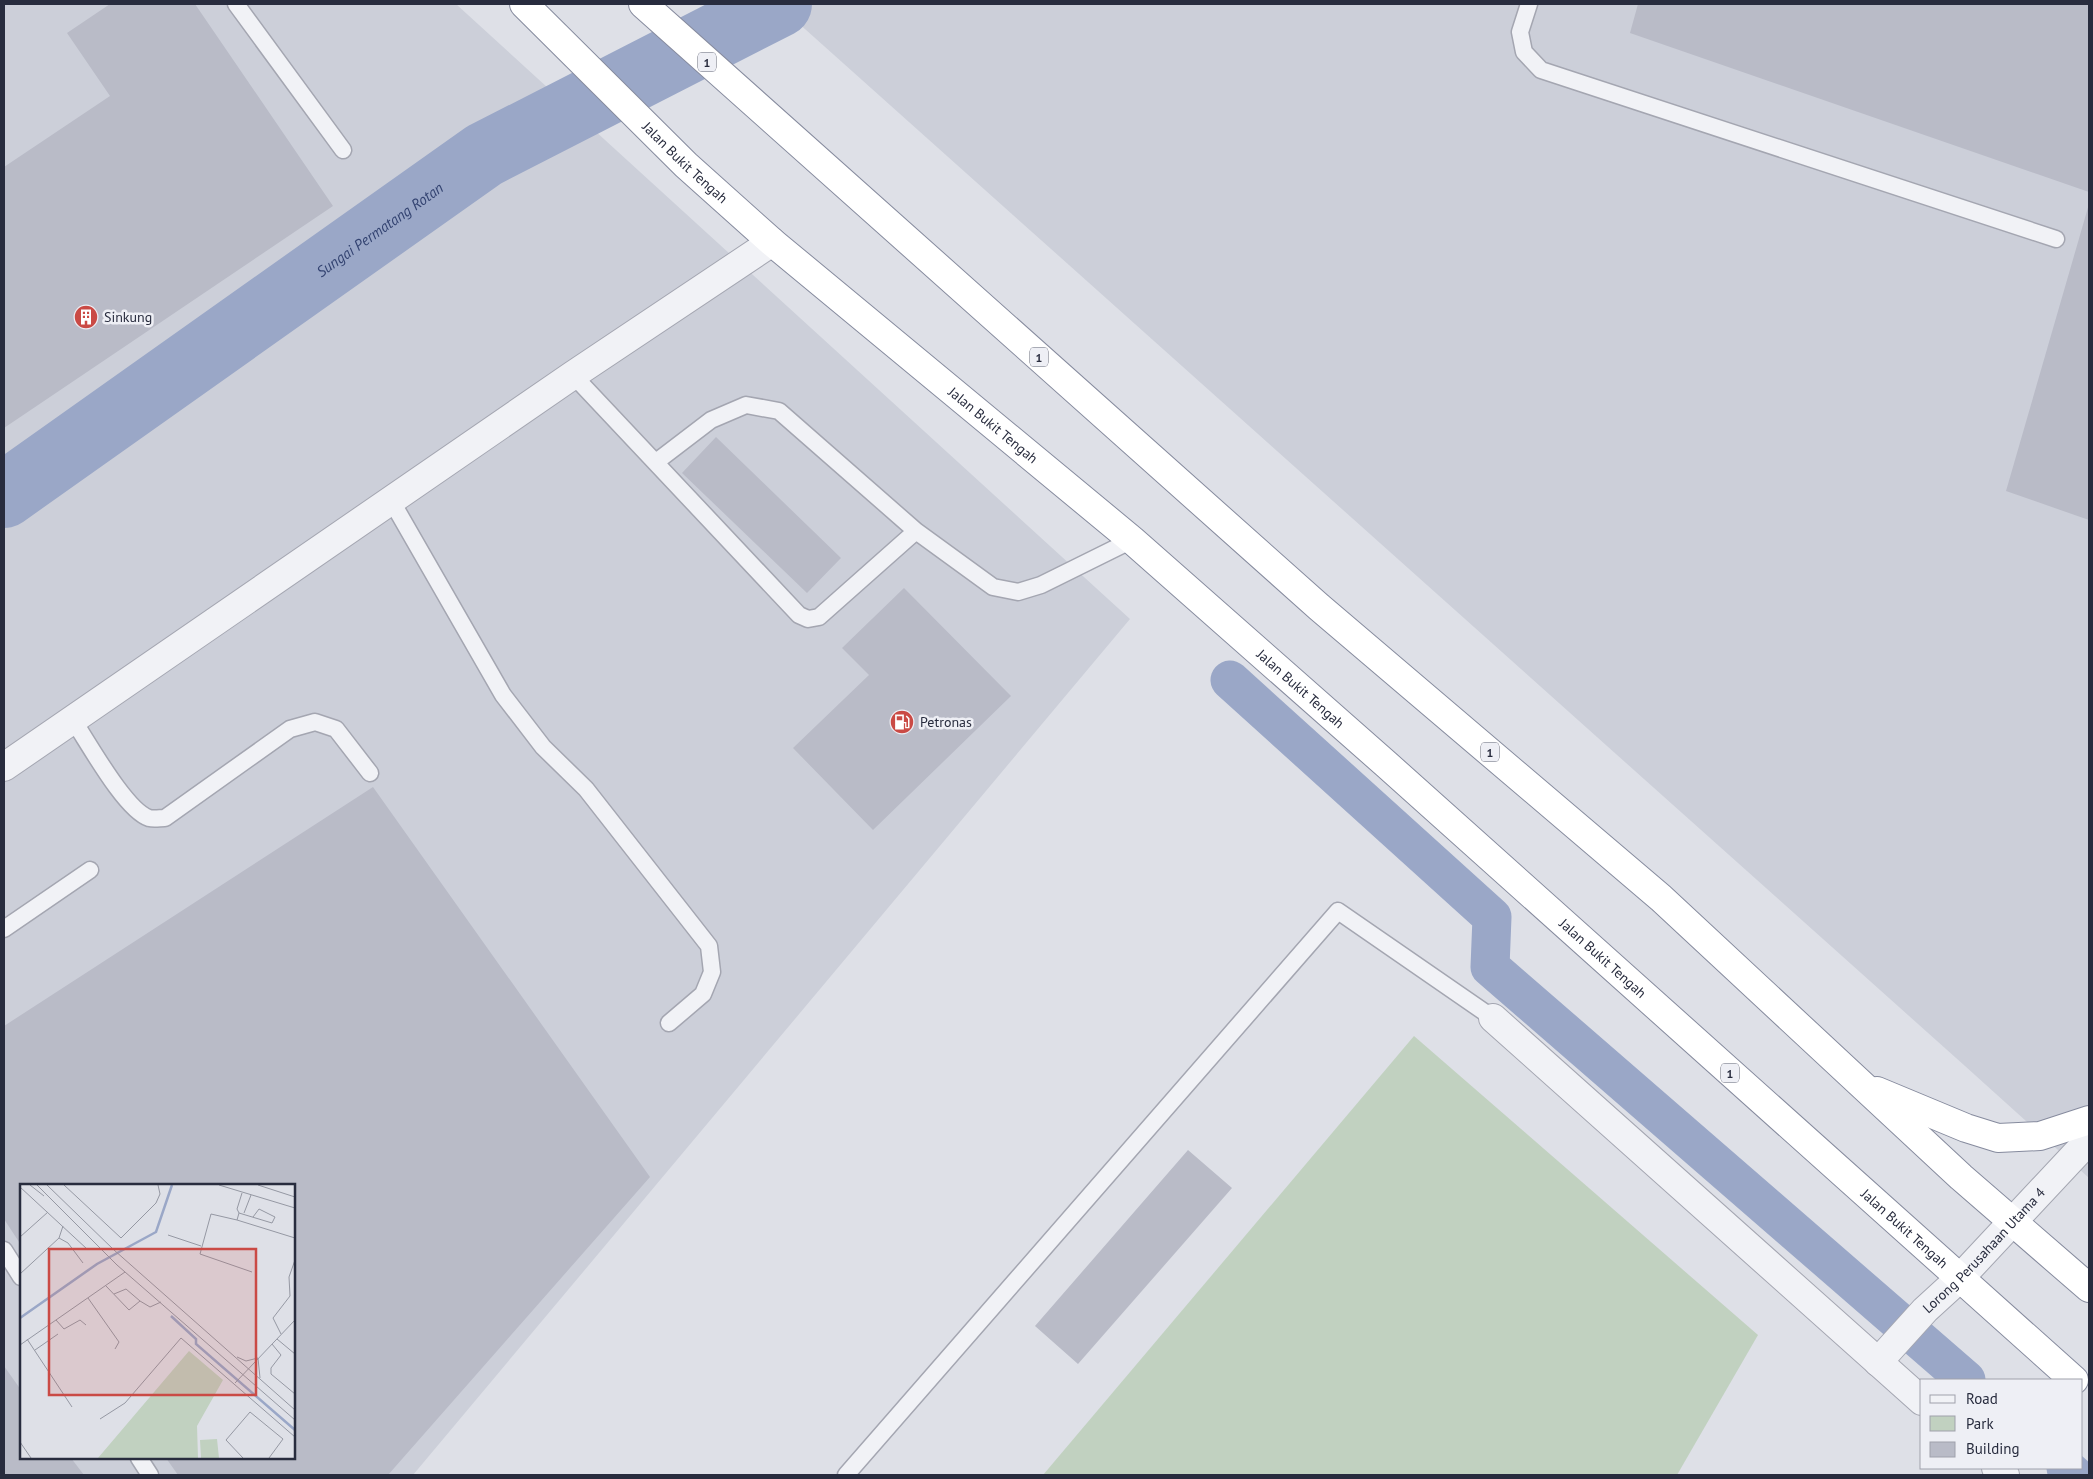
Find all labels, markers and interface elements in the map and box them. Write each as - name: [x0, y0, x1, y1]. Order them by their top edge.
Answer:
- road number: 1: [698, 52, 716, 72]
- street label: Jalan Bukit Tengah: [638, 117, 731, 207]
- water label: Sungai Permatang Rotan: [312, 178, 447, 281]
- building icon: Sinkung: [73, 304, 99, 330]
- place label: Sinkung: [104, 308, 152, 326]
- road number: 1: [1030, 348, 1048, 367]
- street label: Jalan Bukit Tengah: [944, 382, 1042, 467]
- street label: Jalan Bukit Tengah: [1252, 645, 1348, 732]
- fuel station icon: Petronas: [889, 709, 915, 735]
- place label: Petronas: [920, 713, 972, 731]
- road number: 1: [1481, 742, 1499, 762]
- street label: Jalan Bukit Tengah: [1555, 914, 1650, 1002]
- road number: 1: [1721, 1064, 1739, 1082]
- street label: Lorong Perusahaan Utama 4: [1919, 1183, 2049, 1317]
- inset map: [20, 1184, 295, 1459]
- street label: Jalan Bukit Tengah: [1857, 1184, 1952, 1272]
- legend: [1920, 1379, 2083, 1469]
- text: Road: [1966, 1389, 1998, 1408]
- text: Park: [1966, 1414, 1994, 1433]
- text: Building: [1966, 1439, 2020, 1458]

